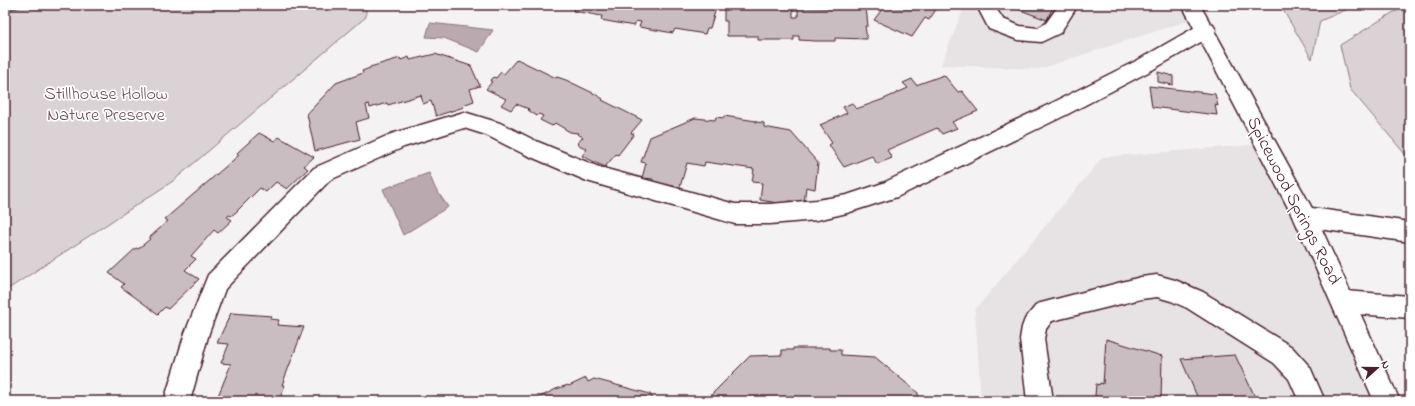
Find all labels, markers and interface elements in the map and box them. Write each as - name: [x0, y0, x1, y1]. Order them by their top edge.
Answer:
- park label: Stillhouse Hollow Nature Preserve: [44, 82, 168, 129]
- street label: Spicewood Springs Road: [1238, 112, 1347, 290]
- north arrow: [1357, 348, 1397, 388]
- text: N: [1377, 358, 1394, 371]

